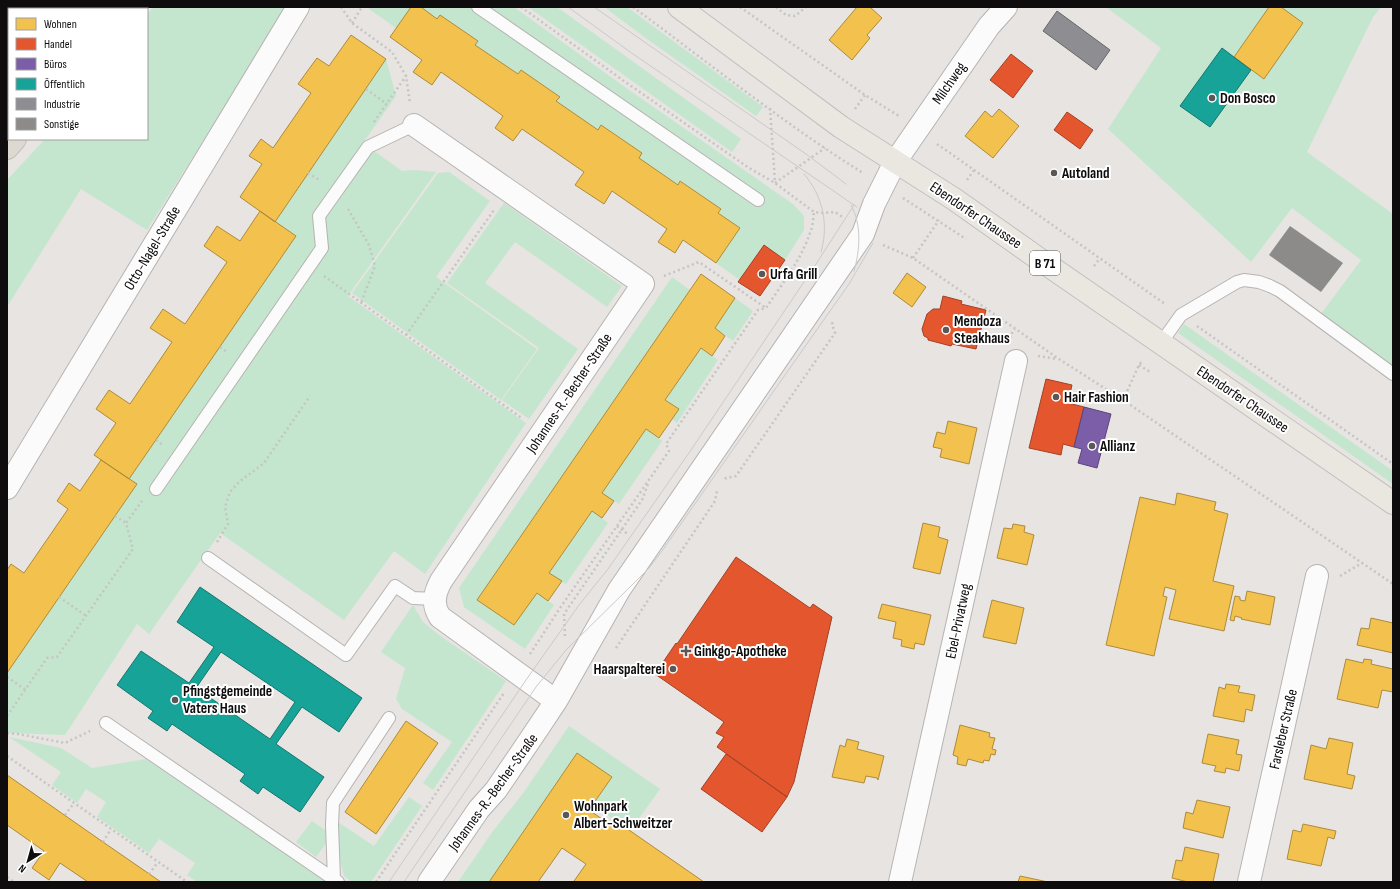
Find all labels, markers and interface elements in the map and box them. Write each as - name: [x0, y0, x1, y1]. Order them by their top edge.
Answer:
- legend: [8, 8, 148, 140]
- text: Wohnen: [44, 17, 77, 32]
- text: Handel: [44, 37, 72, 52]
- text: Büros: [44, 57, 67, 72]
- street label: Milchweg: [928, 58, 971, 108]
- text: Öffentlich: [44, 77, 85, 92]
- place label: Don Bosco: [1220, 89, 1276, 108]
- marker: Don Bosco: [1207, 93, 1217, 103]
- text: Industrie: [44, 97, 80, 112]
- text: Sonstige: [44, 117, 79, 132]
- place label: Autoland: [1061, 164, 1109, 183]
- marker: Autoland: [1049, 168, 1059, 178]
- street label: Ebendorfer Chaussee: [926, 178, 1025, 253]
- street label: Otto-Nagel-Straße: [120, 203, 185, 294]
- road number: B 71: [1030, 251, 1060, 275]
- place label: Urfa Grill: [770, 265, 817, 284]
- marker: Urfa Grill: [757, 269, 767, 279]
- place label: Mendoza Steakhaus: [954, 312, 1010, 348]
- marker: Mendoza Steakhaus: [941, 325, 951, 335]
- street label: Johannes-R.-Becher-Straße: [522, 330, 617, 458]
- street label: Ebendorfer Chaussee: [1193, 362, 1292, 437]
- place label: Hair Fashion: [1064, 388, 1129, 407]
- marker: Hair Fashion: [1051, 392, 1061, 402]
- place label: Allianz: [1099, 437, 1135, 456]
- marker: Allianz: [1087, 441, 1097, 451]
- street label: Ebel-Privatweg: [941, 582, 976, 660]
- place label: Ginkgo-Apotheke: [694, 642, 787, 661]
- marker: Ginkgo-Apotheke: [681, 646, 691, 656]
- place label: Haarspalterei: [594, 660, 665, 679]
- marker: Haarspalterei: [668, 664, 678, 674]
- place label: Pfingstgemeinde Vaters Haus: [183, 682, 272, 718]
- street label: Farsleber Straße: [1265, 687, 1302, 771]
- marker: Pfingstgemeinde Vaters Haus: [170, 695, 180, 705]
- street label: Johannes-R.-Becher-Straße: [444, 730, 542, 856]
- place label: Wohnpark Albert-Schweitzer: [573, 797, 673, 833]
- marker: Wohnpark Albert-Schweitzer: [561, 810, 571, 820]
- north arrow: [8, 841, 48, 881]
- text: N: [16, 862, 29, 876]

